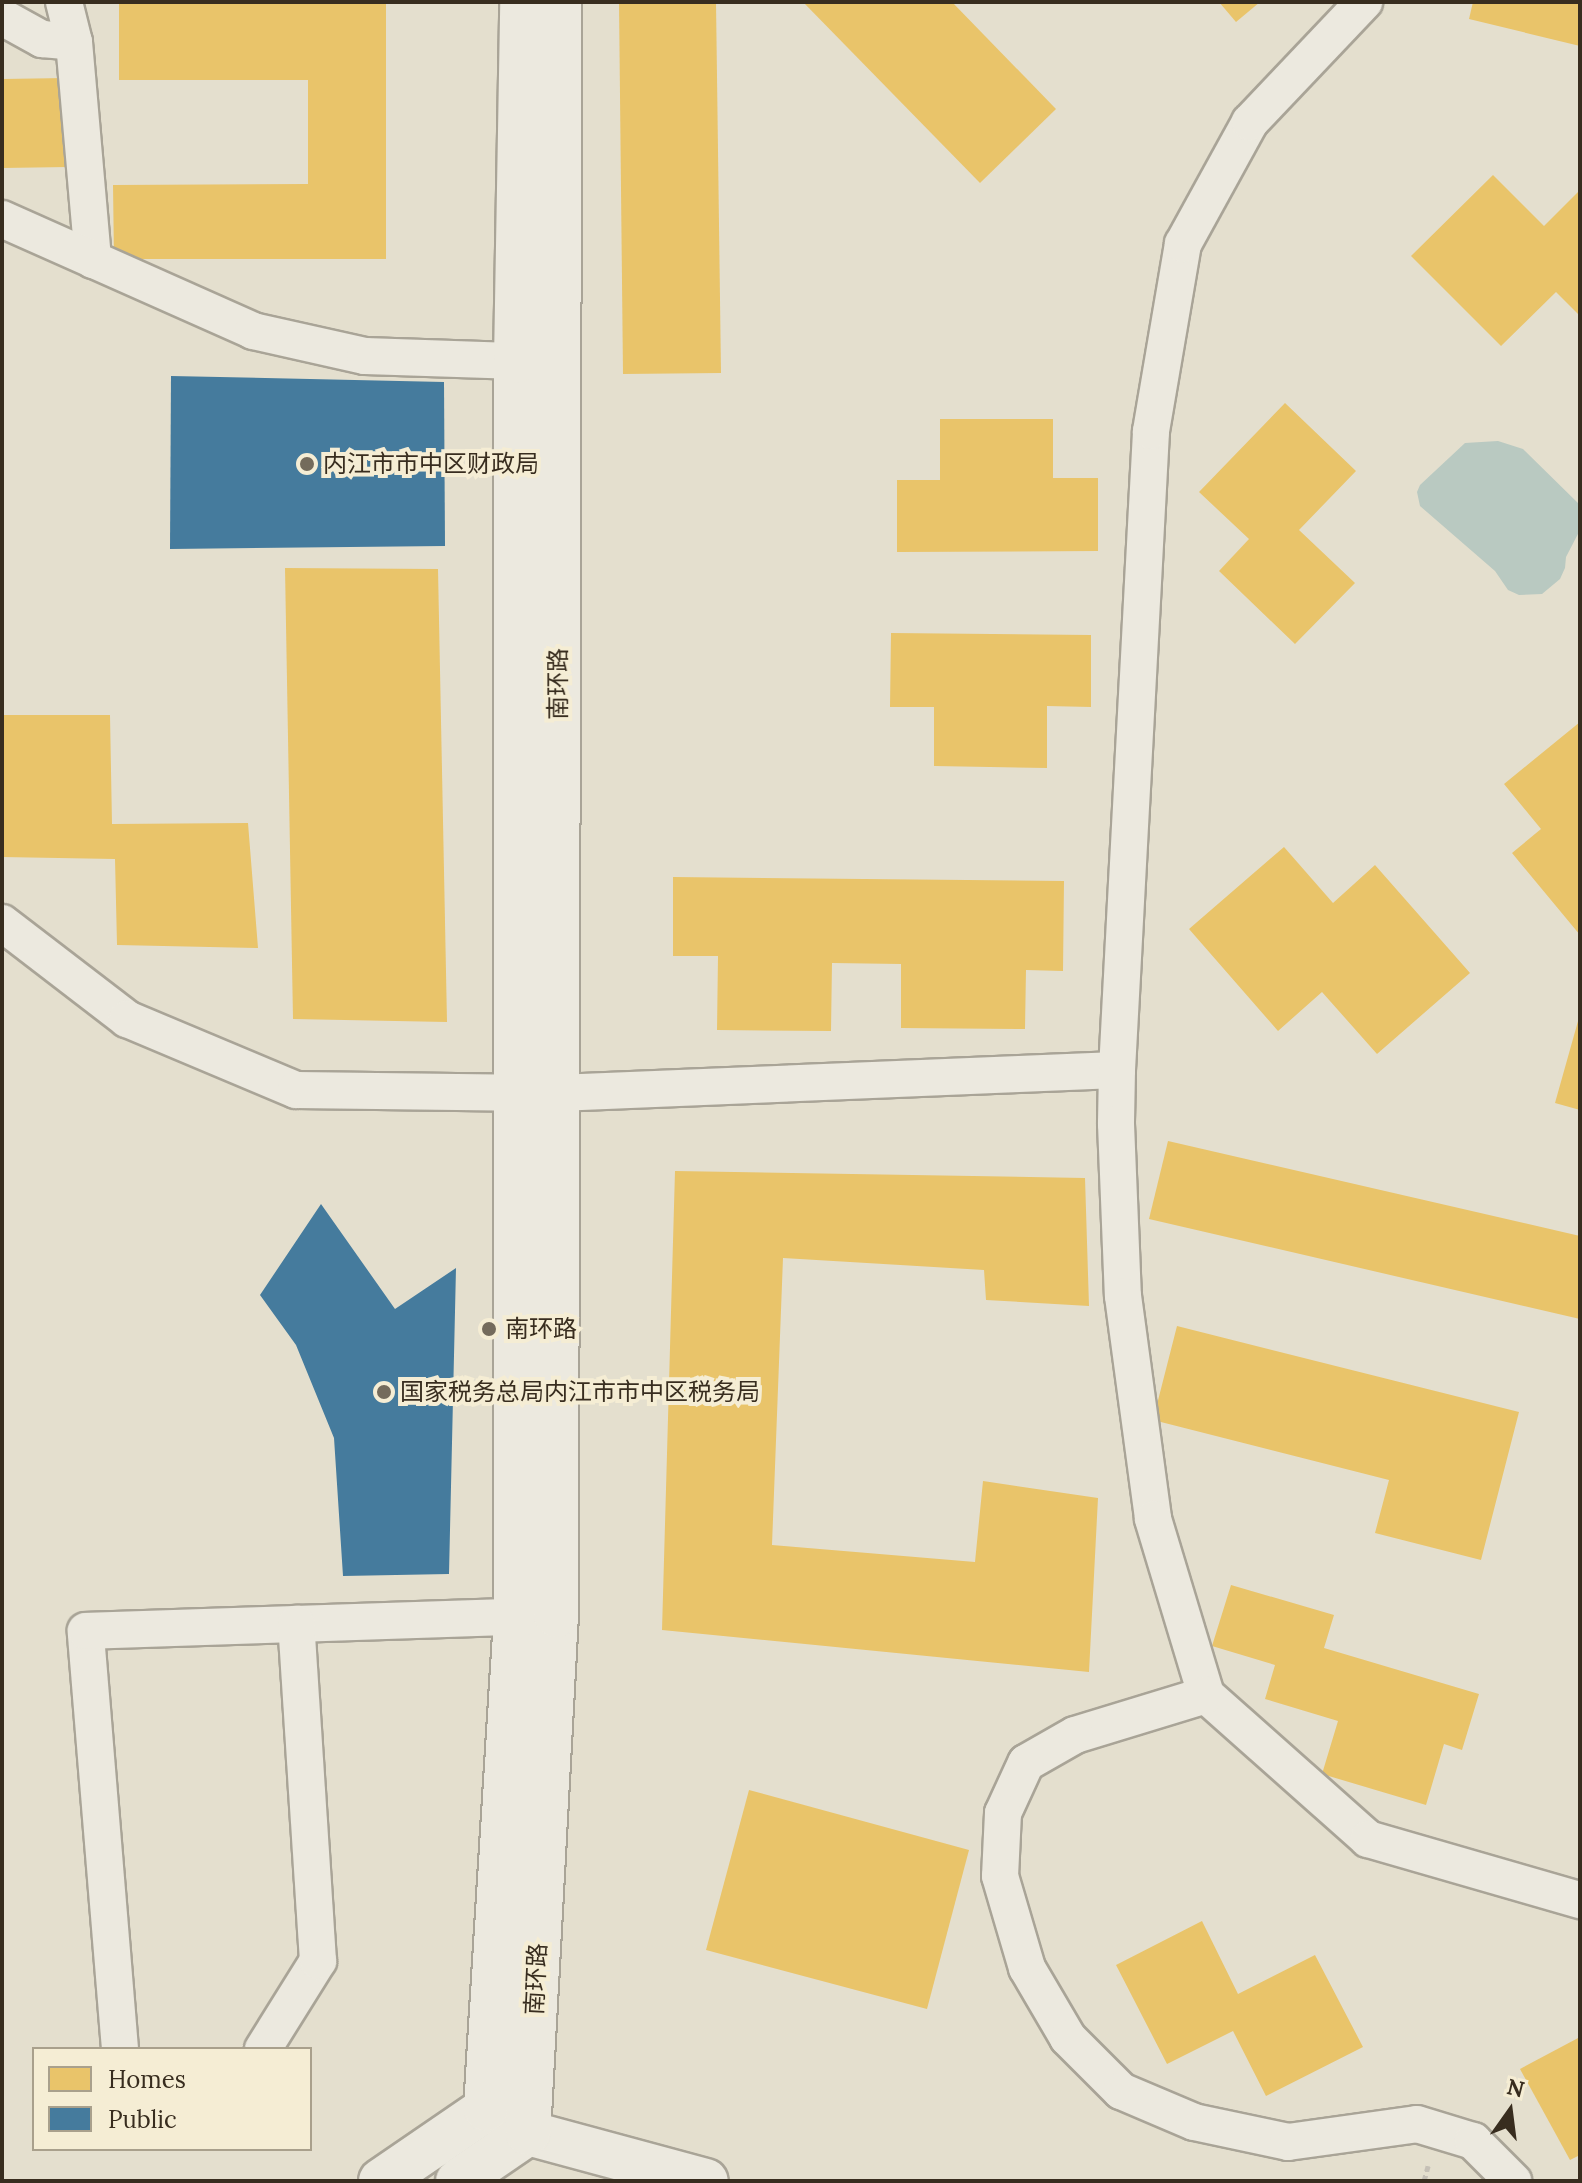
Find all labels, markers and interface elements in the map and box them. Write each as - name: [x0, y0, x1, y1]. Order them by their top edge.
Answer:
- place label: 内江市市中区财政局: [323, 450, 539, 478]
- marker: 内江市市中区财政局: [298, 455, 316, 473]
- street label: 南环路: [544, 648, 572, 720]
- place label: 南环路: [505, 1315, 577, 1343]
- marker: 南环路: [480, 1320, 498, 1338]
- place label: 国家税务总局内江市市中区税务局: [400, 1378, 760, 1406]
- marker: 国家税务总局内江市市中区税务局: [375, 1383, 393, 1401]
- street label: 南环路: [520, 1942, 552, 2016]
- legend: [32, 2047, 312, 2151]
- text: Homes: [108, 2064, 186, 2095]
- north arrow: [1470, 2071, 1550, 2151]
- text: N: [1504, 2072, 1527, 2103]
- text: Public: [108, 2104, 177, 2135]

